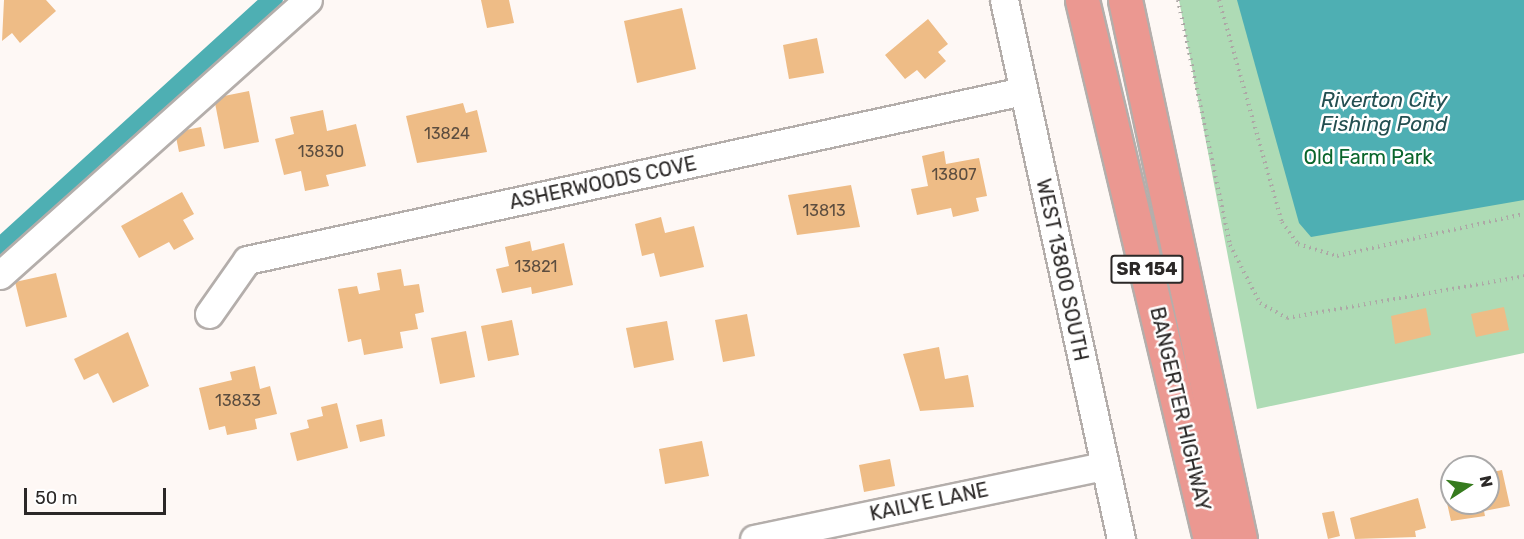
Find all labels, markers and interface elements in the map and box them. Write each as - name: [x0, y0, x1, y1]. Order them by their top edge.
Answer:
- water label: Riverton City Fishing Pond: [1320, 87, 1448, 137]
- house number: 13824: [424, 124, 470, 144]
- house number: 13830: [298, 142, 344, 162]
- park label: Old Farm Park: [1303, 145, 1433, 169]
- street label: ASHERWOODS COVE: [507, 151, 699, 215]
- house number: 13807: [931, 165, 977, 185]
- street label: WEST 13800 SOUTH: [1031, 176, 1093, 364]
- house number: 13813: [802, 201, 846, 221]
- road number: SR 154: [1110, 254, 1184, 284]
- house number: 13821: [515, 257, 557, 277]
- street label: BANGERTER HIGHWAY: [1145, 305, 1215, 513]
- house number: 13833: [215, 391, 261, 411]
- north arrow: [1440, 455, 1500, 515]
- text: N: [1476, 474, 1497, 489]
- scale bar: [27, 476, 170, 514]
- street label: KAILYE LANE: [867, 478, 991, 526]
- text: 50 m: [35, 487, 78, 509]

